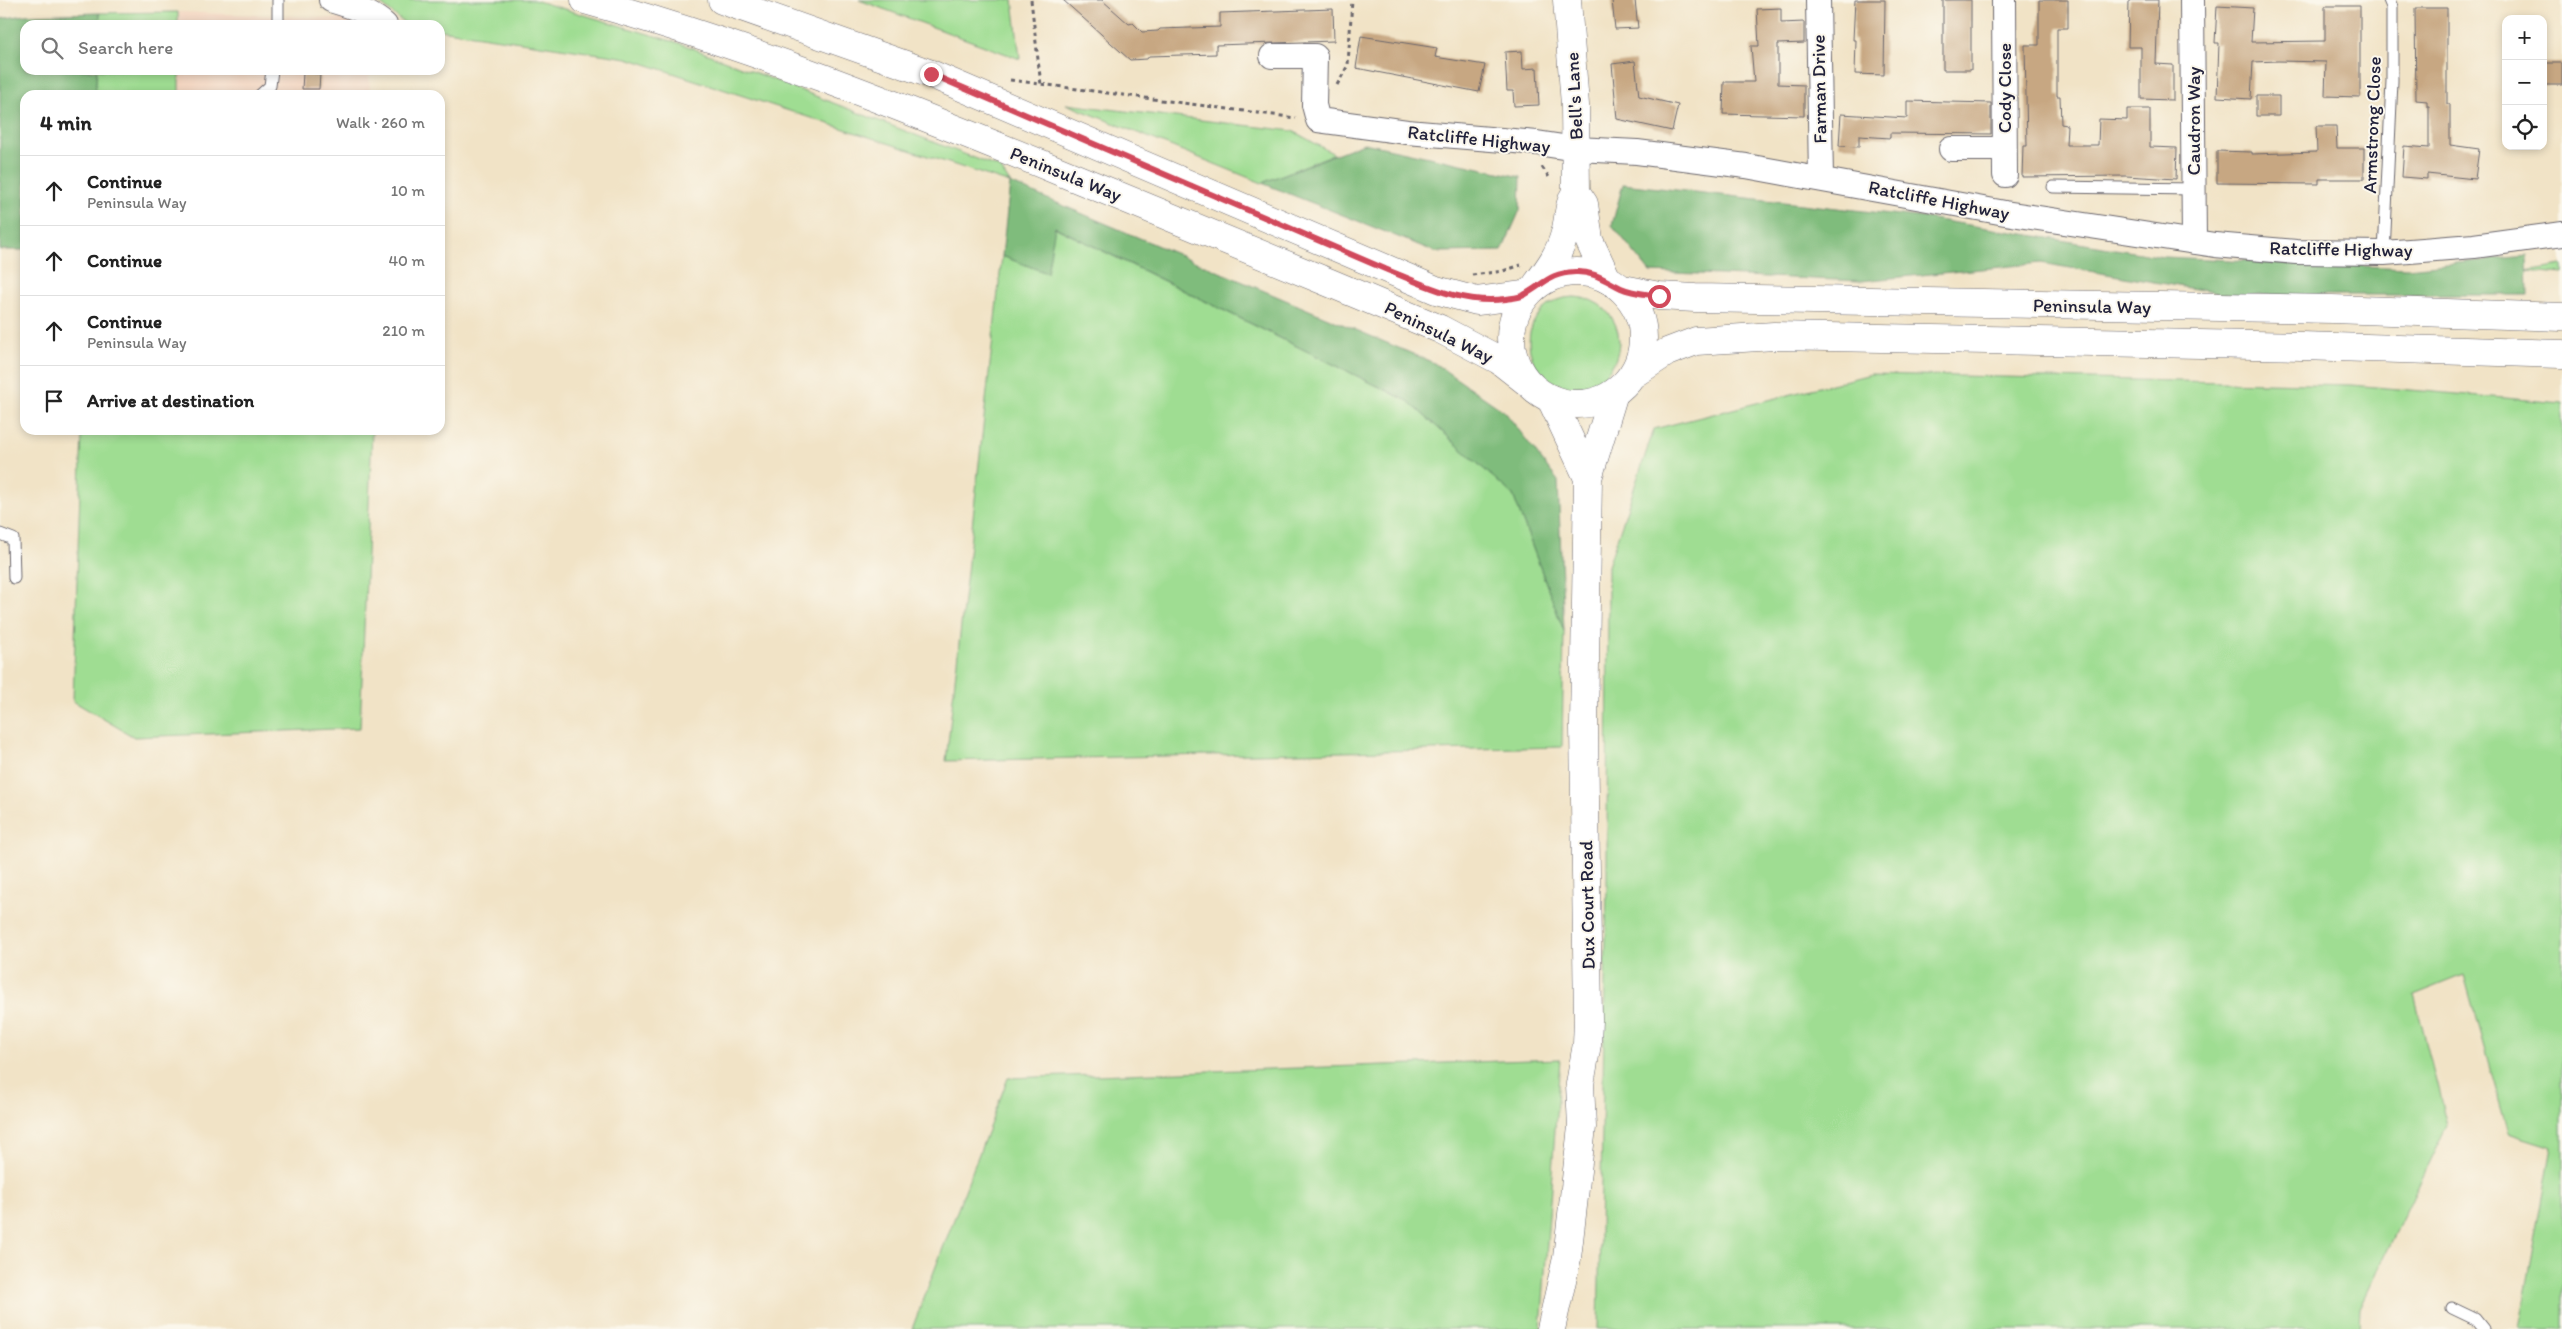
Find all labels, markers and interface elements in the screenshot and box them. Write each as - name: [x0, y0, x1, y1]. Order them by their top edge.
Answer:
- map controls: [2502, 15, 2547, 150]
- button: +: [2502, 15, 2547, 60]
- search box: [20, 20, 445, 75]
- icon: search: [38, 34, 66, 62]
- street label: Farman Drive: [1807, 34, 1831, 144]
- text: Search here: [78, 36, 173, 59]
- street label: Cody Close: [1993, 43, 2016, 133]
- street label: Bell's Lane: [1560, 52, 1588, 140]
- street label: Armstrong Close: [2358, 56, 2386, 194]
- button: −: [2502, 60, 2547, 105]
- route end: [920, 63, 943, 86]
- street label: Caudron Way: [2182, 66, 2205, 176]
- button: locate: [2502, 105, 2547, 150]
- text: 4 min: [40, 110, 92, 135]
- text: Walk · 260 m: [336, 113, 425, 132]
- street label: Ratcliffe Highway: [1407, 120, 1552, 158]
- street label: Peninsula Way: [1007, 141, 1125, 207]
- text: Continue: [87, 170, 162, 193]
- street label: Ratcliffe Highway: [1866, 175, 2012, 225]
- icon: ahead: [40, 177, 68, 205]
- text: 10 m: [391, 181, 425, 200]
- text: Peninsula Way: [87, 193, 187, 212]
- street label: Ratcliffe Highway: [2269, 236, 2413, 262]
- icon: ahead: [40, 247, 68, 275]
- text: Continue: [87, 249, 162, 272]
- text: 40 m: [388, 251, 425, 270]
- route start: [1648, 285, 1671, 308]
- street label: Peninsula Way: [2033, 293, 2151, 319]
- street label: Peninsula Way: [1381, 296, 1497, 368]
- text: Continue: [87, 310, 162, 333]
- icon: ahead: [40, 317, 68, 345]
- text: 210 m: [382, 321, 425, 340]
- text: Peninsula Way: [87, 333, 187, 352]
- icon: arrive: [40, 387, 68, 415]
- text: Arrive at destination: [87, 389, 254, 412]
- street label: Dux Court Road: [1574, 840, 1600, 970]

